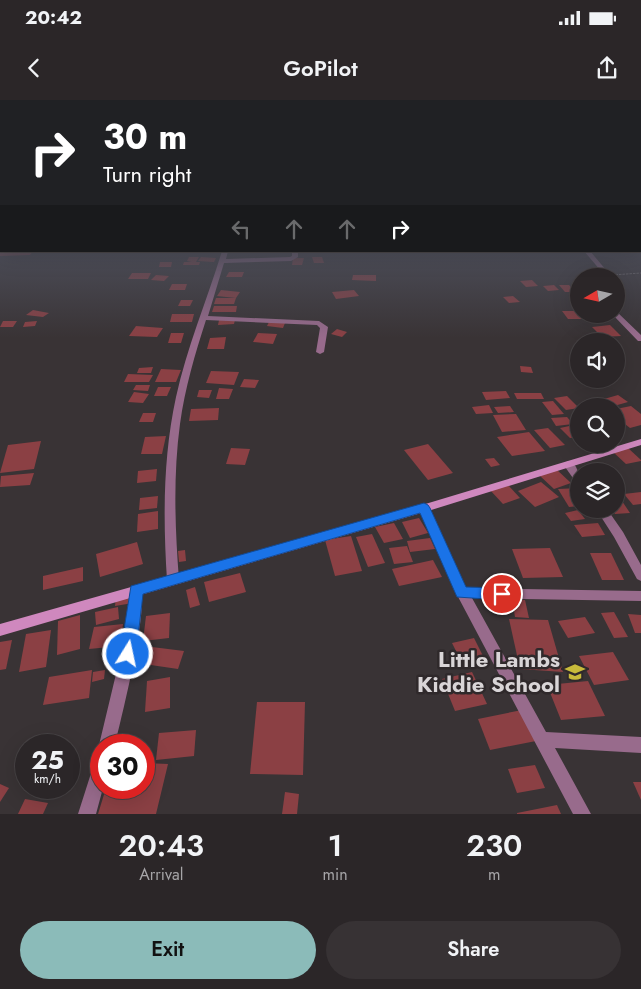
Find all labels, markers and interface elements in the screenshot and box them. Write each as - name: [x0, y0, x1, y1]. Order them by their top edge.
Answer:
- text: 20:42: [25, 4, 82, 31]
- text: GoPilot: [283, 52, 358, 84]
- icon: back: [20, 54, 48, 82]
- icon: share: [593, 54, 621, 82]
- text: 30 m: [103, 112, 187, 162]
- icon: right: [20, 120, 85, 185]
- text: Turn right: [103, 158, 191, 190]
- icon: left: [227, 215, 255, 243]
- icon: ahead: [280, 215, 308, 243]
- icon: ahead: [333, 215, 361, 243]
- icon: right: [386, 215, 414, 243]
- north arrow: [570, 268, 625, 322]
- map controls: [570, 268, 625, 518]
- button: sound: [570, 333, 625, 388]
- button: search: [570, 398, 625, 453]
- button: layers: [570, 463, 625, 518]
- pin: [481, 573, 523, 615]
- icon: arrive: [488, 580, 516, 608]
- position arrow: [101, 627, 153, 679]
- place label: Little Lambs Kiddie School: [417, 643, 560, 700]
- school or university icon: Little Lambs Kiddie School: [564, 661, 586, 683]
- speed limit sign: 30: [90, 734, 155, 799]
- text: 25: [31, 742, 64, 778]
- text: km/h: [34, 770, 61, 788]
- text: 20:43: [119, 824, 204, 867]
- text: 1: [328, 824, 343, 867]
- text: 230: [466, 824, 522, 867]
- text: Arrival: [139, 863, 183, 886]
- text: min: [323, 863, 348, 886]
- text: m: [488, 863, 501, 886]
- button: Exit: [20, 921, 316, 979]
- button: Share: [326, 921, 621, 979]

